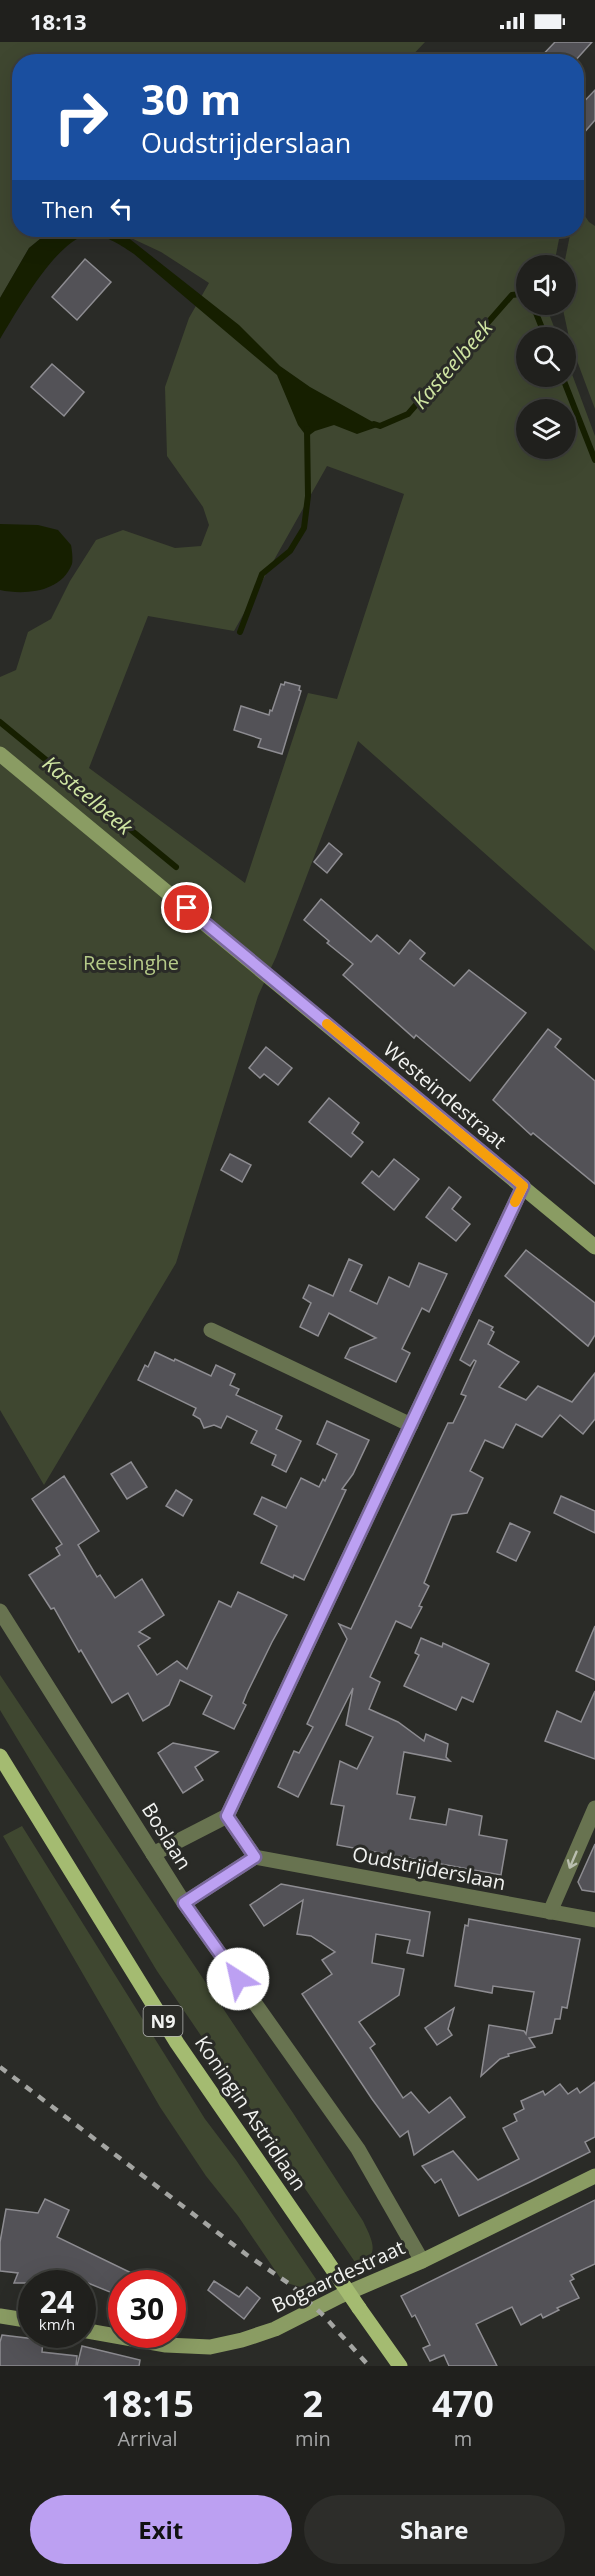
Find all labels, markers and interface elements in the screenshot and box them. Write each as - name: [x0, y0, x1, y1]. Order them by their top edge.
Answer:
- text: 18:13: [30, 6, 87, 36]
- text: 30 m: [141, 70, 241, 127]
- icon: right: [42, 78, 120, 156]
- text: Oudstrijderslaan: [141, 124, 351, 161]
- icon: left: [105, 192, 138, 225]
- text: Then: [42, 194, 93, 224]
- map controls: [516, 255, 576, 459]
- button: sound: [516, 255, 576, 315]
- water label: Kasteelbeek: [406, 313, 499, 414]
- button: search: [516, 327, 576, 387]
- button: layers: [516, 399, 576, 459]
- water label: Kasteelbeek: [37, 749, 139, 841]
- pin: [161, 882, 212, 933]
- icon: arrive: [170, 891, 203, 924]
- park label: Reesinghe: [83, 949, 179, 976]
- street label: Westeindestraat: [378, 1036, 512, 1154]
- street label: Boslaan: [136, 1797, 198, 1875]
- street label: Oudstrijderslaan: [350, 1840, 508, 1896]
- one-way arrow: [567, 1850, 578, 1869]
- position arrow: [206, 1947, 270, 2011]
- road number: N9: [144, 2006, 182, 2036]
- street label: Koningin Astridlaan: [189, 2030, 313, 2196]
- street label: Bogaardestraat: [267, 2233, 409, 2319]
- speed limit sign: 30: [108, 2270, 186, 2348]
- text: 24: [40, 2281, 74, 2322]
- text: km/h: [39, 2314, 75, 2334]
- text: 18:15: [101, 2379, 194, 2428]
- text: 2: [303, 2379, 323, 2428]
- text: 470: [432, 2379, 494, 2428]
- text: Arrival: [117, 2425, 178, 2452]
- text: min: [295, 2425, 331, 2452]
- text: m: [454, 2425, 472, 2452]
- button: Exit: [30, 2495, 292, 2564]
- button: Share: [304, 2495, 565, 2564]

